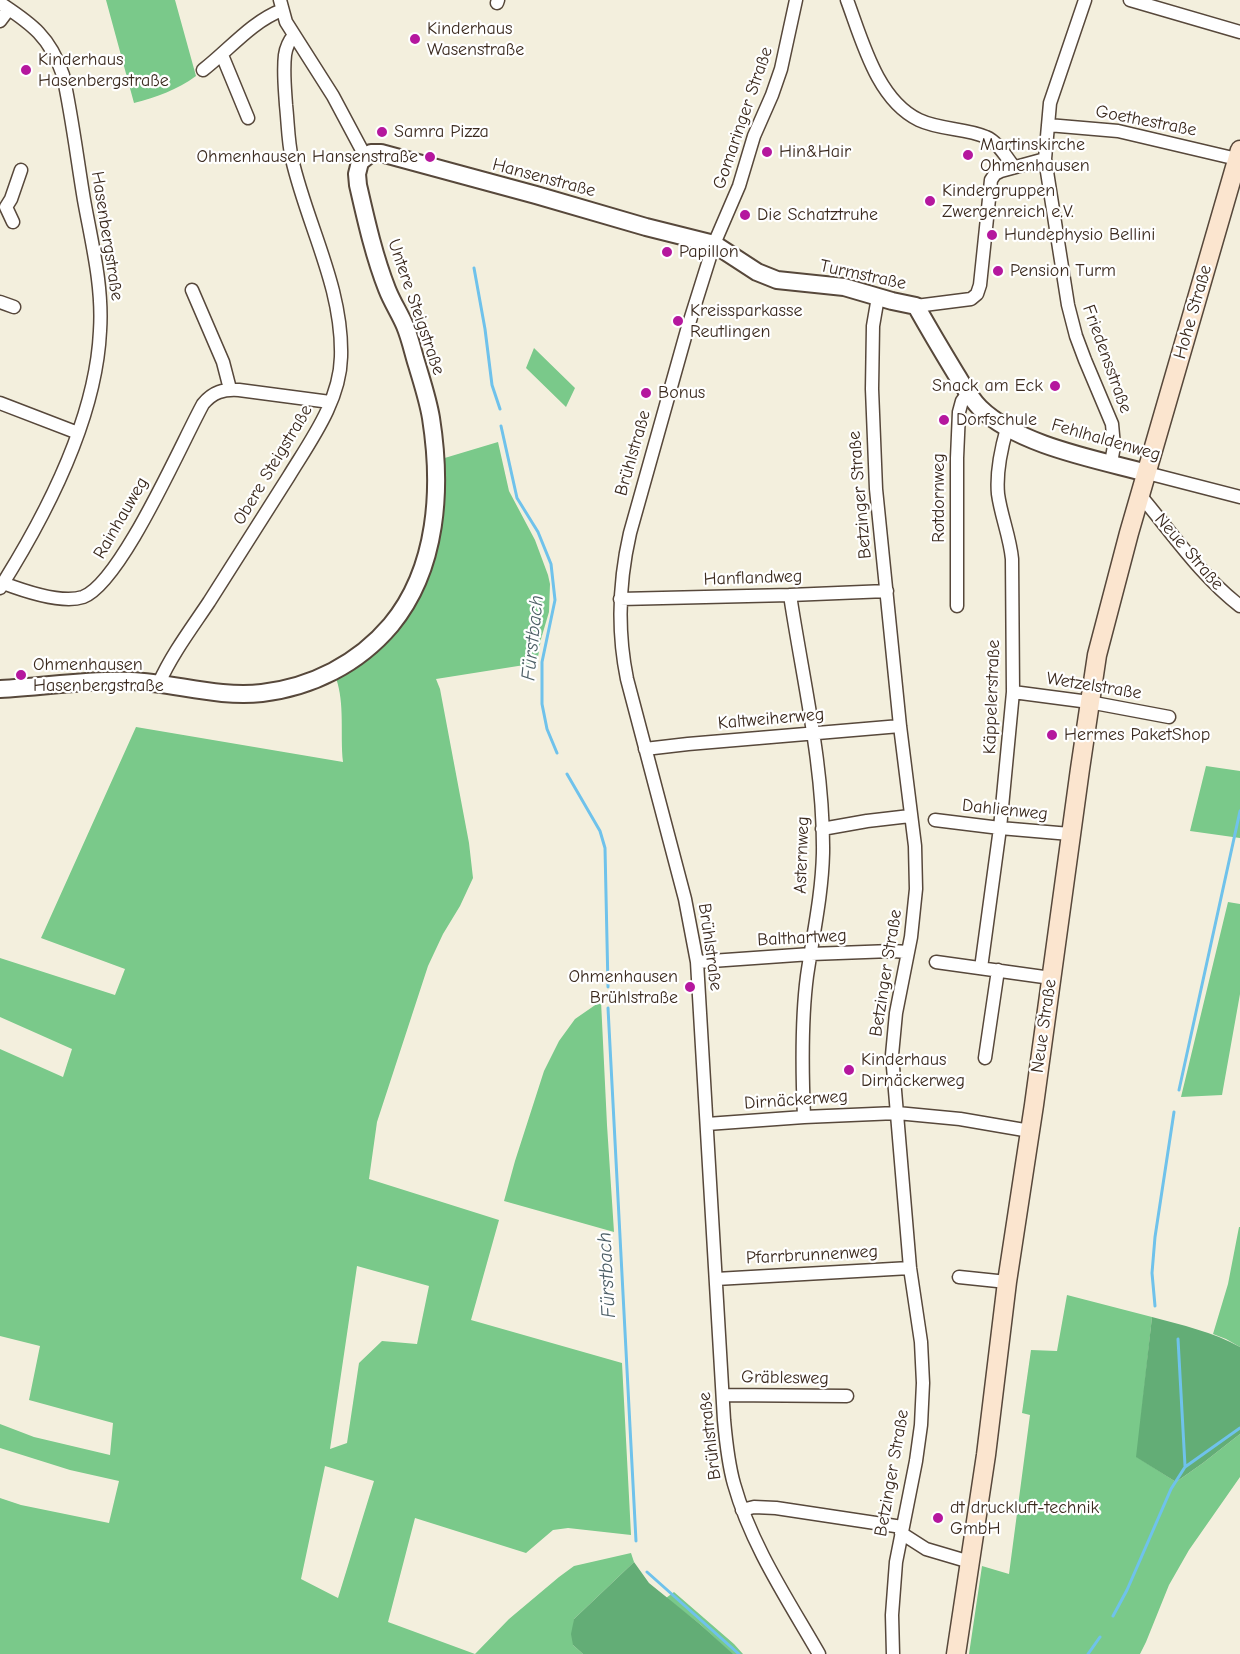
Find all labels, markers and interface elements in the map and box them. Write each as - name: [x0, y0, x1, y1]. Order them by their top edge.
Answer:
- place label: Kinderhaus Wasenstraße: [427, 18, 524, 60]
- marker: Kinderhaus Wasenstraße: [408, 32, 422, 46]
- street label: Gomaringer Straße: [709, 44, 777, 192]
- place label: Kinderhaus Hasenbergstraße: [38, 49, 169, 92]
- marker: Kinderhaus Hasenbergstraße: [19, 63, 33, 77]
- street label: Goethestraße: [1094, 101, 1198, 141]
- place label: Samra Pizza: [394, 121, 489, 143]
- marker: Samra Pizza: [375, 125, 389, 139]
- place label: Martinskirche Ohmenhausen: [980, 134, 1090, 176]
- place label: Hin&Hair: [779, 141, 851, 163]
- marker: Hin&Hair: [760, 145, 774, 159]
- place label: Ohmenhausen Hansenstraße: [196, 146, 418, 168]
- marker: Martinskirche Ohmenhausen: [961, 148, 975, 162]
- marker: Ohmenhausen Hansenstraße: [423, 150, 437, 164]
- street label: Hansenstraße: [490, 154, 598, 202]
- street label: Hasenbergstraße: [86, 170, 128, 302]
- place label: Kindergruppen Zwergenreich e.V.: [942, 180, 1074, 222]
- marker: Kindergruppen Zwergenreich e.V.: [923, 194, 937, 208]
- place label: Die Schatztruhe: [757, 204, 878, 226]
- marker: Die Schatztruhe: [738, 208, 752, 222]
- place label: Hundephysio Bellini: [1004, 224, 1155, 246]
- marker: Hundephysio Bellini: [985, 228, 999, 242]
- street label: Untere Steigstraße: [383, 236, 449, 378]
- place label: Papillon: [679, 241, 739, 263]
- marker: Papillon: [660, 245, 674, 259]
- street label: Turmstraße: [818, 255, 908, 295]
- place label: Pension Turm: [1010, 260, 1116, 282]
- street label: Hohe Straße: [1169, 262, 1217, 362]
- marker: Pension Turm: [991, 264, 1005, 278]
- place label: Kreissparkasse Reutlingen: [690, 300, 803, 342]
- street label: Friedensstraße: [1077, 302, 1137, 416]
- marker: Kreissparkasse Reutlingen: [671, 314, 685, 328]
- place label: Snack am Eck: [932, 375, 1043, 397]
- marker: Snack am Eck: [1048, 379, 1062, 393]
- place label: Bonus: [658, 382, 705, 404]
- marker: Bonus: [639, 386, 653, 400]
- street label: Obere Steigstraße: [229, 401, 317, 529]
- street label: Brühlstraße: [610, 408, 656, 498]
- place label: Dorfschule: [956, 409, 1037, 431]
- marker: Dorfschule: [937, 413, 951, 427]
- street label: Fehlhaldenweg: [1049, 414, 1163, 466]
- street label: Betzinger Straße: [844, 430, 876, 560]
- street label: Rotdornweg: [928, 453, 950, 543]
- street label: Rainhauweg: [89, 473, 153, 563]
- street label: Neue Straße: [1150, 509, 1228, 595]
- street label: Hanflandweg: [703, 565, 803, 591]
- water label: Fürstbach: [517, 594, 549, 682]
- street label: Käppelerstraße: [979, 639, 1005, 755]
- place label: Ohmenhausen Hasenbergstraße: [33, 654, 164, 696]
- marker: Ohmenhausen Hasenbergstraße: [14, 668, 28, 682]
- street label: Wetzelstraße: [1045, 668, 1143, 704]
- street label: Kaltweiherweg: [717, 704, 825, 734]
- place label: Hermes PaketShop: [1064, 724, 1210, 746]
- marker: Hermes PaketShop: [1045, 728, 1059, 742]
- street label: Dahlienweg: [961, 795, 1049, 825]
- street label: Asternweg: [790, 816, 814, 894]
- street label: Brühlstraße: [693, 902, 727, 992]
- street label: Betzinger Straße: [865, 908, 907, 1038]
- street label: Balthartweg: [757, 925, 847, 951]
- place label: Ohmenhausen Brühlstraße: [568, 966, 678, 1008]
- street label: Neue Straße: [1027, 978, 1061, 1074]
- marker: Ohmenhausen Brühlstraße: [683, 980, 697, 994]
- place label: Kinderhaus Dirnäckerweg: [861, 1049, 965, 1092]
- marker: Kinderhaus Dirnäckerweg: [842, 1063, 856, 1077]
- street label: Dirnäckerweg: [743, 1086, 849, 1114]
- water label: Fürstbach: [593, 1231, 621, 1319]
- street label: Pfarrbrunnenweg: [745, 1241, 879, 1269]
- street label: Gräblesweg: [741, 1366, 829, 1390]
- street label: Brühlstraße: [694, 1391, 726, 1481]
- street label: Betzinger Straße: [870, 1408, 914, 1538]
- place label: dt druckluft-technik GmbH: [950, 1497, 1099, 1540]
- marker: dt druckluft-technik GmbH: [931, 1511, 945, 1525]

